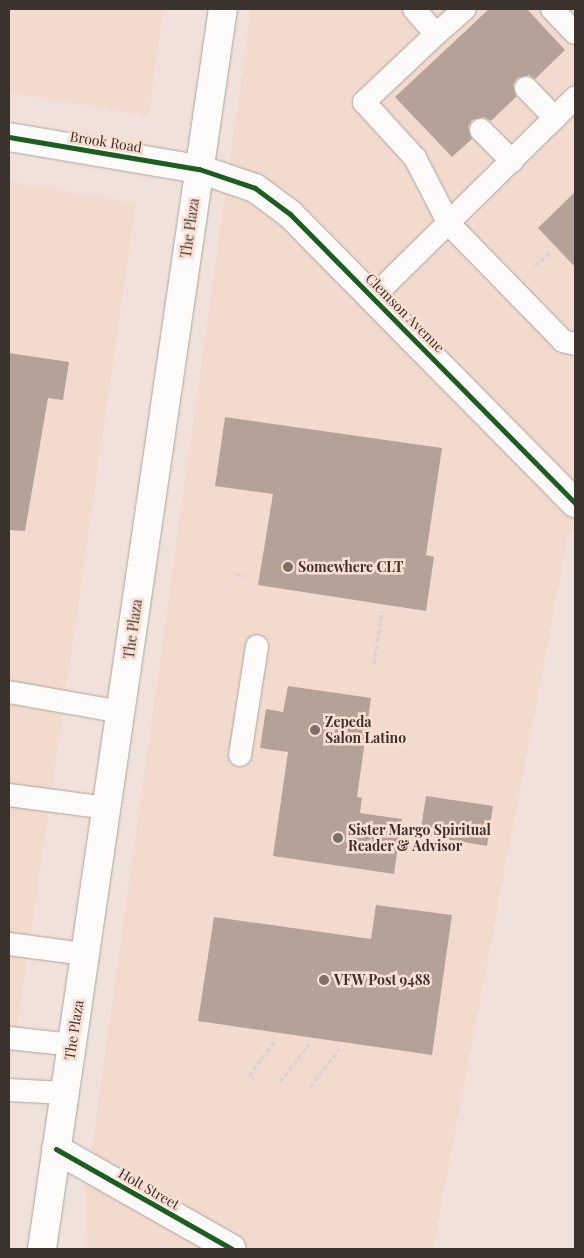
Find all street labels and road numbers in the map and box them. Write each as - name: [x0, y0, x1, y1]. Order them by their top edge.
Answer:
- street label: Brook Road: [69, 128, 143, 156]
- street label: The Plaza: [178, 197, 202, 259]
- street label: Clemson Avenue: [362, 270, 448, 356]
- street label: The Plaza: [121, 598, 145, 660]
- street label: The Plaza: [61, 999, 87, 1061]
- street label: Holt Street: [115, 1165, 183, 1213]

